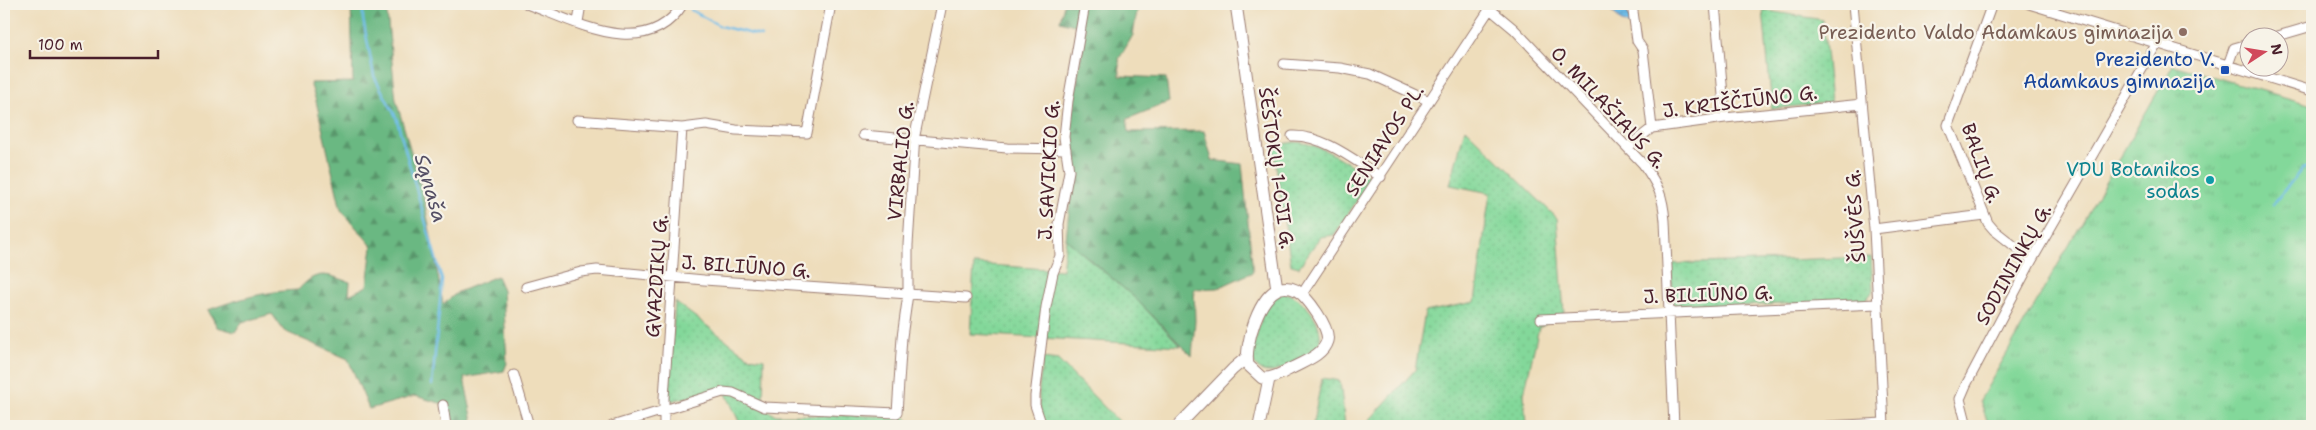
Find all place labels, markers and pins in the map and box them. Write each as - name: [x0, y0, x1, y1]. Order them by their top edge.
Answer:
- place label: Prezidento Valdo Adamkaus gimnazija: [1818, 20, 2173, 45]
- marker: Prezidento Valdo Adamkaus gimnazija: [2177, 26, 2189, 38]
- place label: Prezidento V. Adamkaus gimnazija: [2023, 47, 2215, 94]
- marker: Prezidento V. Adamkaus gimnazija: [2219, 64, 2231, 76]
- place label: VDU Botanikos sodas: [2066, 157, 2200, 204]
- marker: VDU Botanikos sodas: [2204, 174, 2216, 186]

